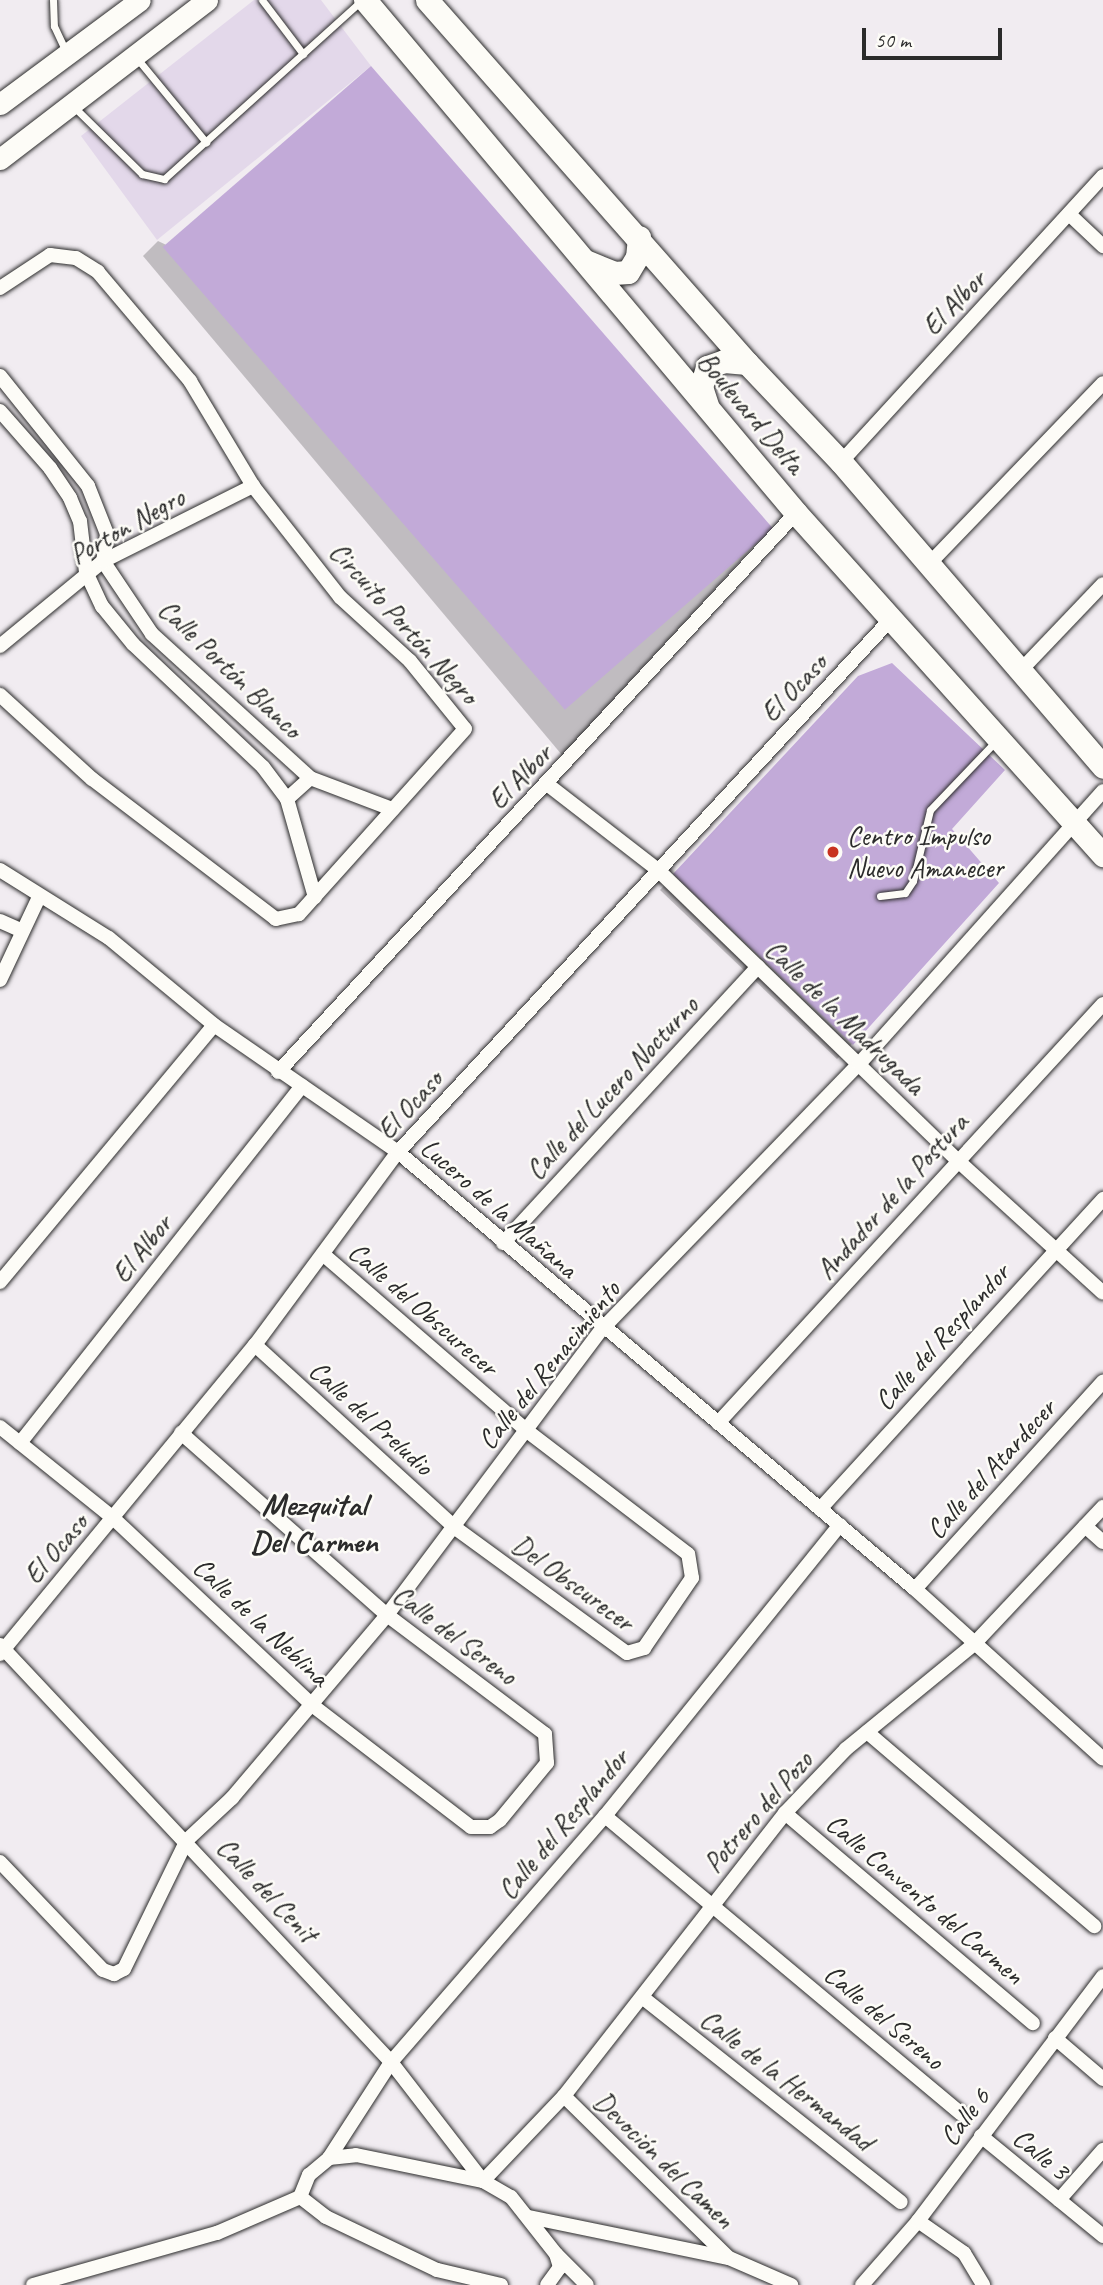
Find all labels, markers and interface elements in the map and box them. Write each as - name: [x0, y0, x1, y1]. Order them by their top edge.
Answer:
- scale bar: [865, 14, 1005, 58]
- text: 50 m: [875, 27, 911, 53]
- street label: El Albor: [915, 263, 993, 343]
- street label: Boulevard Delta: [690, 345, 812, 481]
- street label: Porton Negro: [63, 481, 191, 571]
- street label: Circuito Portón Negro: [322, 535, 486, 711]
- street label: Calle Portón Blanco: [151, 592, 309, 746]
- street label: El Ocaso: [754, 647, 834, 729]
- street label: El Albor: [481, 737, 559, 817]
- place label: Centro Impulso Nuevo Amanecer: [847, 819, 1002, 885]
- marker: Centro Impulso Nuevo Amanecer: [825, 844, 841, 860]
- street label: Calle de la Madrugada: [758, 932, 932, 1102]
- street label: Calle del Lucero Nocturno: [519, 989, 705, 1187]
- street label: El Ocaso: [370, 1063, 450, 1147]
- street label: Andador de la Postura: [809, 1106, 975, 1286]
- street label: Lucero de la Mañana: [413, 1130, 585, 1286]
- street label: El Albor: [105, 1208, 179, 1290]
- street label: Calle del Obscurecer: [341, 1235, 505, 1383]
- street label: Calle del Resplandor: [867, 1257, 1017, 1417]
- street label: Calle del Renacimiento: [471, 1274, 627, 1456]
- street label: Calle del Preludio: [302, 1353, 440, 1483]
- street label: Calle del Atardecer: [919, 1392, 1063, 1546]
- district label: Mezquital Del Carmen: [249, 1487, 379, 1562]
- street label: El Ocaso: [17, 1507, 95, 1591]
- street label: Del Obscurecer: [506, 1528, 640, 1638]
- street label: Calle de la Neblina: [186, 1550, 336, 1694]
- street label: Calle del Sereno: [387, 1578, 523, 1692]
- street label: Calle del Resplandor: [490, 1742, 636, 1906]
- street label: Potrero del Pozo: [696, 1745, 820, 1879]
- street label: Calle Convento del Carmen: [819, 1806, 1031, 1992]
- street label: Calle del Cenit: [210, 1830, 324, 1950]
- street label: Calle del Sereno: [817, 1957, 951, 2077]
- street label: Calle de la Hermandad: [694, 2002, 880, 2158]
- street label: Calle 6: [933, 2082, 997, 2152]
- street label: Devoción del Camen: [586, 2084, 742, 2236]
- street label: Calle 3: [1006, 2121, 1076, 2187]

